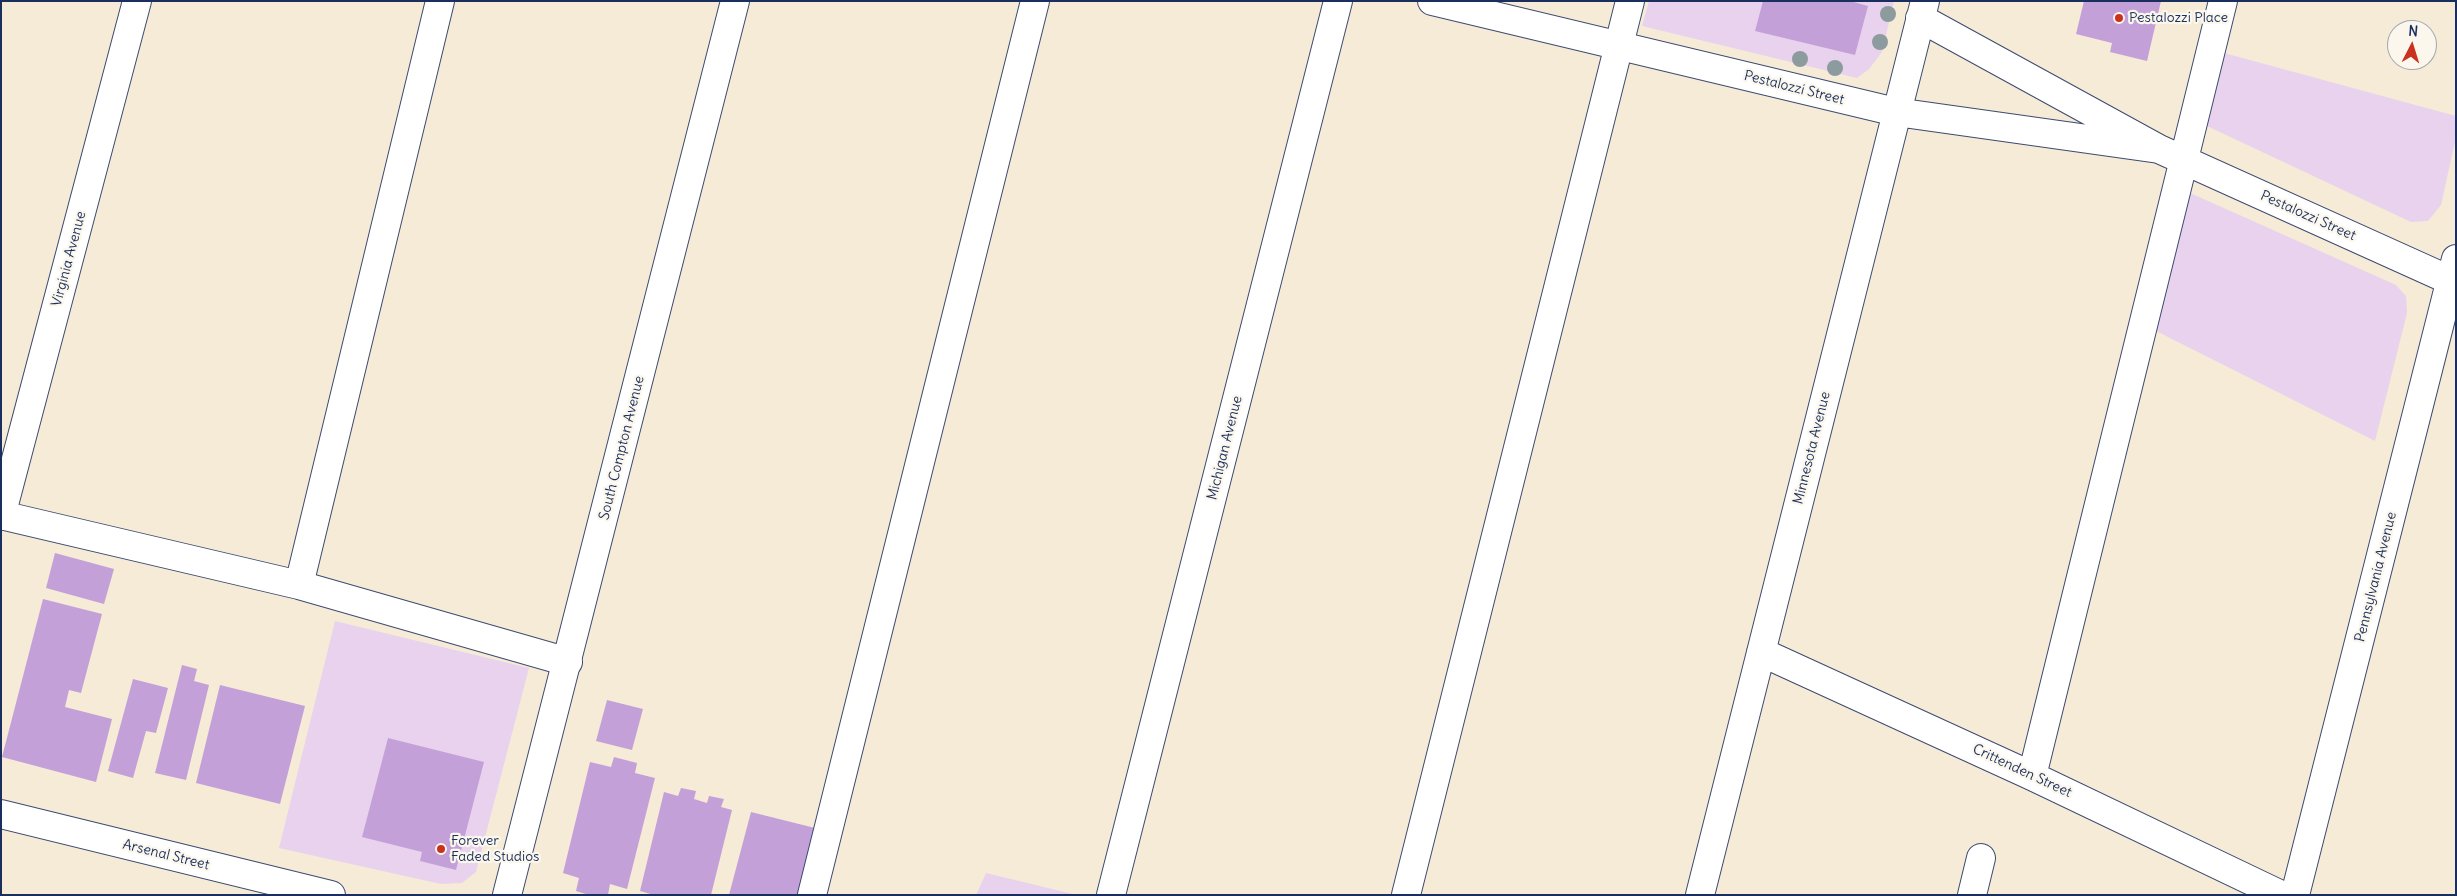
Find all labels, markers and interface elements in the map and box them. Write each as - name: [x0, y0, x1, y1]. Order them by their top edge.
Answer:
- place label: Pestalozzi Place: [2129, 10, 2228, 26]
- marker: Pestalozzi Place: [2113, 12, 2125, 24]
- north arrow: [2387, 20, 2437, 70]
- text: N: [2408, 22, 2419, 40]
- street label: Pestalozzi Street: [1742, 67, 1846, 109]
- street label: Pestalozzi Street: [2258, 187, 2358, 245]
- street label: Virginia Avenue: [48, 210, 90, 308]
- street label: South Compton Avenue: [596, 374, 648, 522]
- street label: Minnesota Avenue: [1790, 390, 1834, 506]
- street label: Michigan Avenue: [1204, 394, 1246, 502]
- street label: Pennsylvania Avenue: [2352, 510, 2400, 644]
- street label: Crittenden Street: [1970, 741, 2074, 801]
- place label: Forever Faded Studios: [451, 833, 539, 866]
- street label: Arsenal Street: [121, 836, 211, 874]
- marker: Forever Faded Studios: [435, 843, 447, 855]

